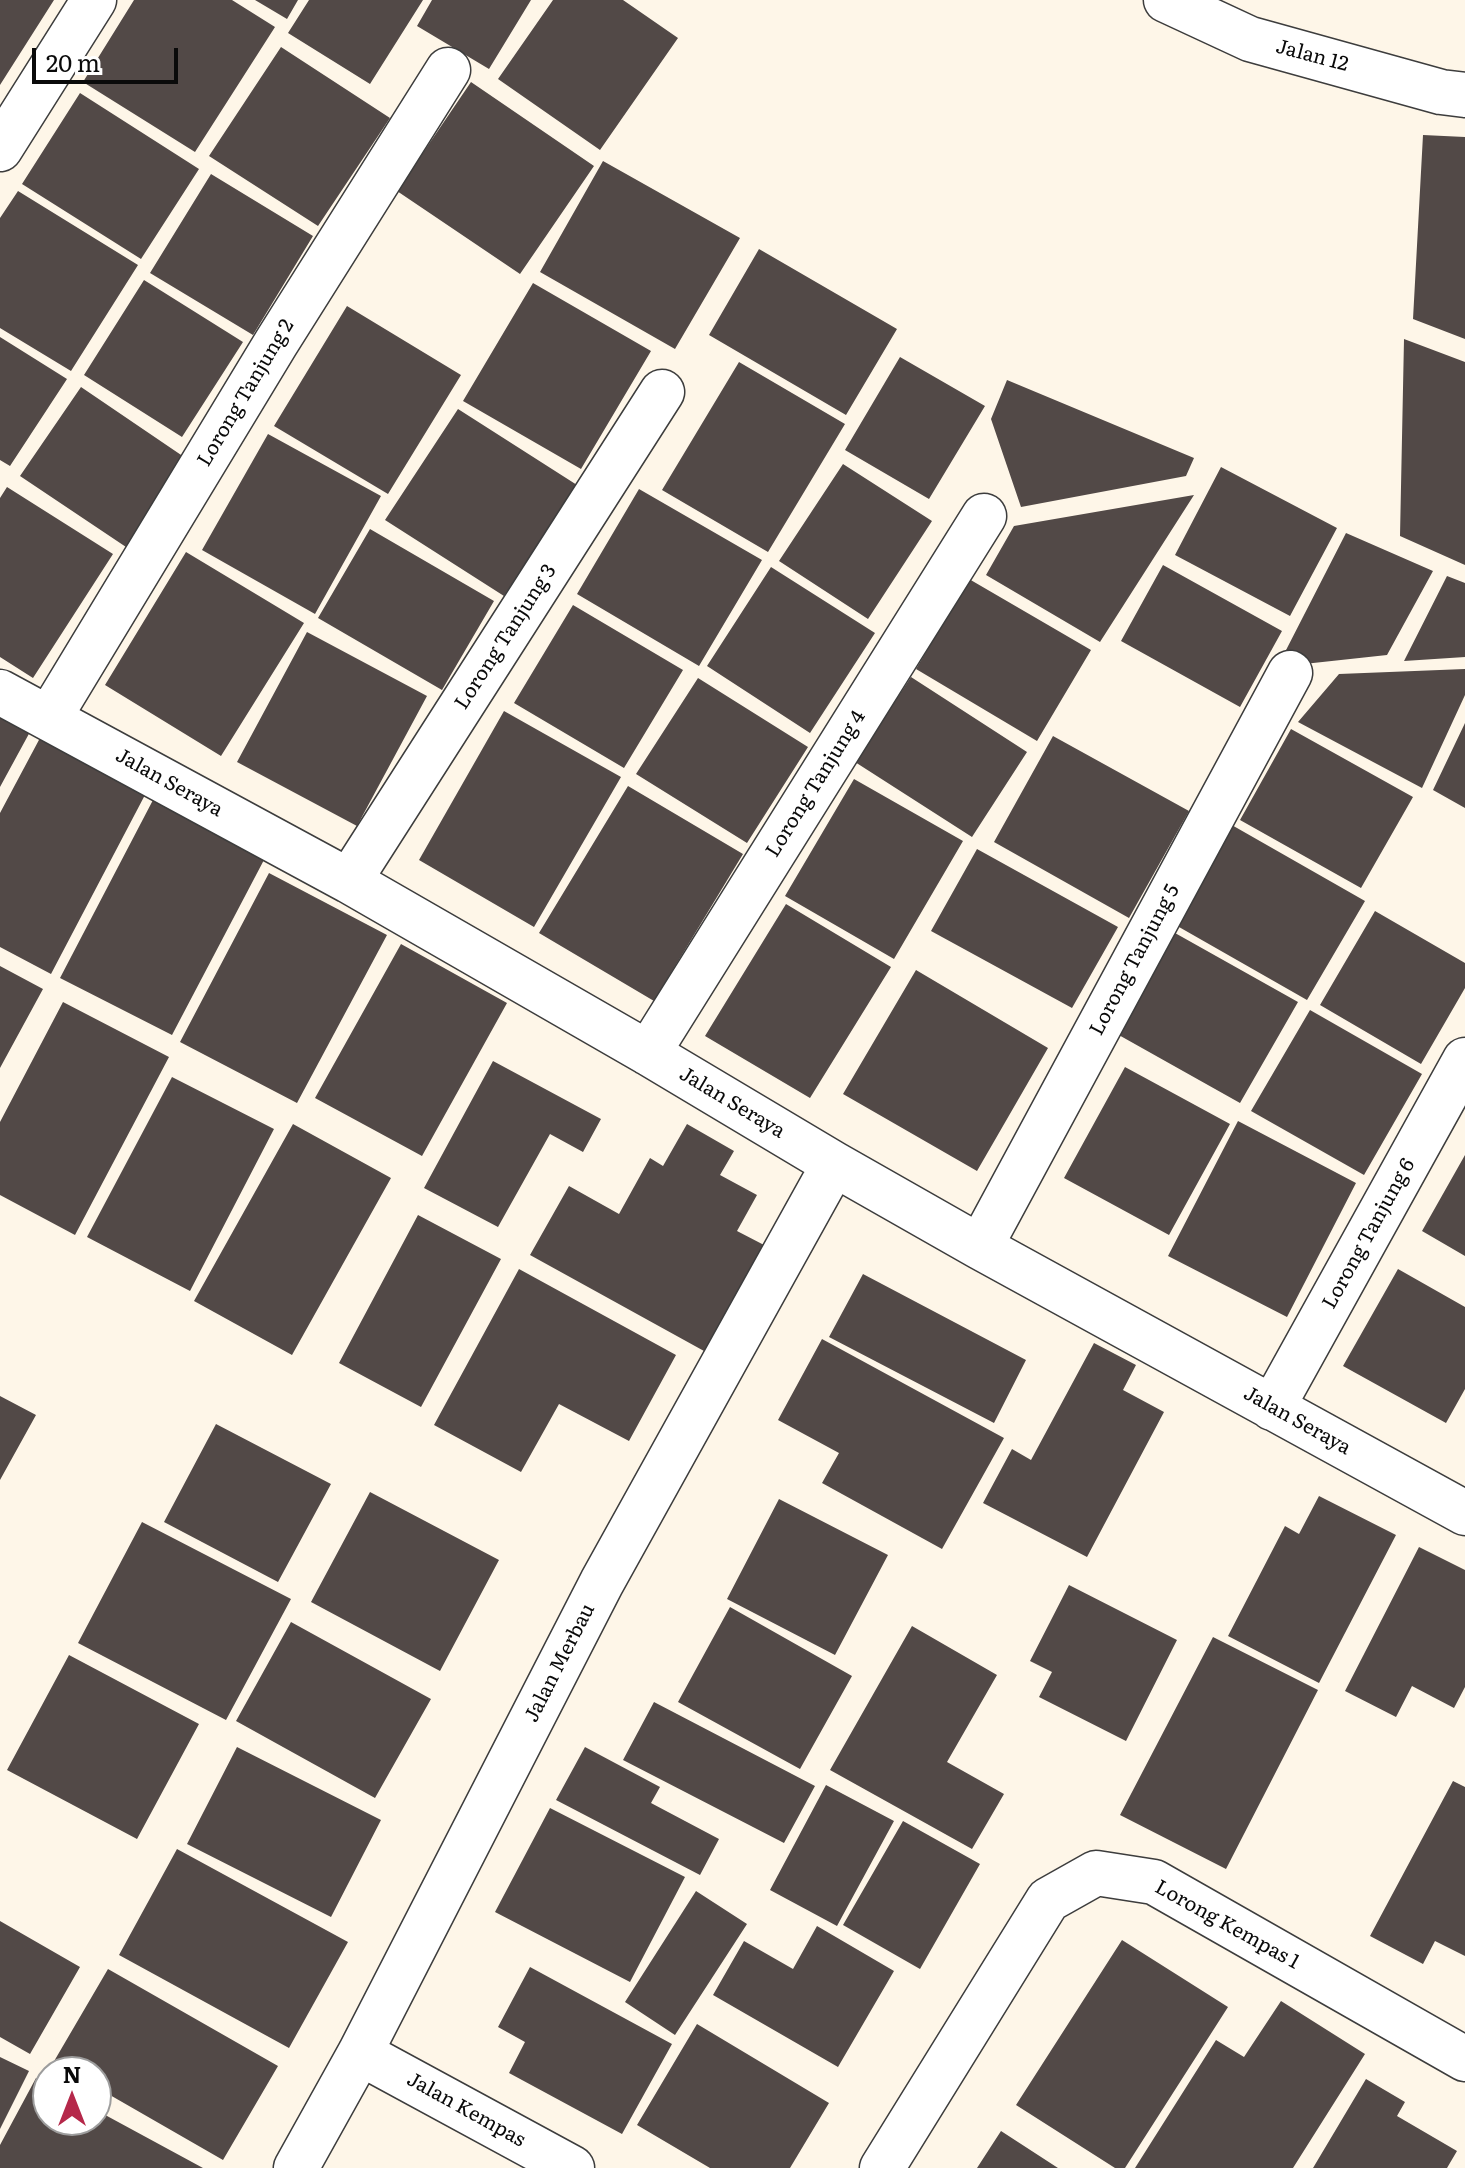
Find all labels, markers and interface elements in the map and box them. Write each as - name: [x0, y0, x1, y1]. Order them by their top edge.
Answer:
- scale bar: [36, 32, 182, 82]
- street label: Jalan 12: [1273, 35, 1351, 77]
- text: 20 m: [46, 44, 100, 79]
- street label: Lorong Tanjung 2: [193, 315, 299, 471]
- street label: Lorong Tanjung 3: [450, 560, 562, 714]
- street label: Lorong Tanjung 4: [761, 706, 871, 862]
- street label: Jalan Seraya: [111, 744, 227, 822]
- street label: Lorong Tanjung 5: [1085, 880, 1185, 1040]
- street label: Jalan Seraya: [675, 1062, 789, 1144]
- street label: Lorong Tanjung 6: [1318, 1155, 1420, 1313]
- street label: Jalan Seraya: [1239, 1382, 1355, 1460]
- street label: Jalan Merbau: [520, 1600, 600, 1726]
- street label: Lorong Kempas 1: [1151, 1875, 1303, 1975]
- north arrow: [32, 2056, 112, 2136]
- text: N: [63, 2057, 81, 2090]
- street label: Jalan Kempas: [403, 2068, 529, 2152]

